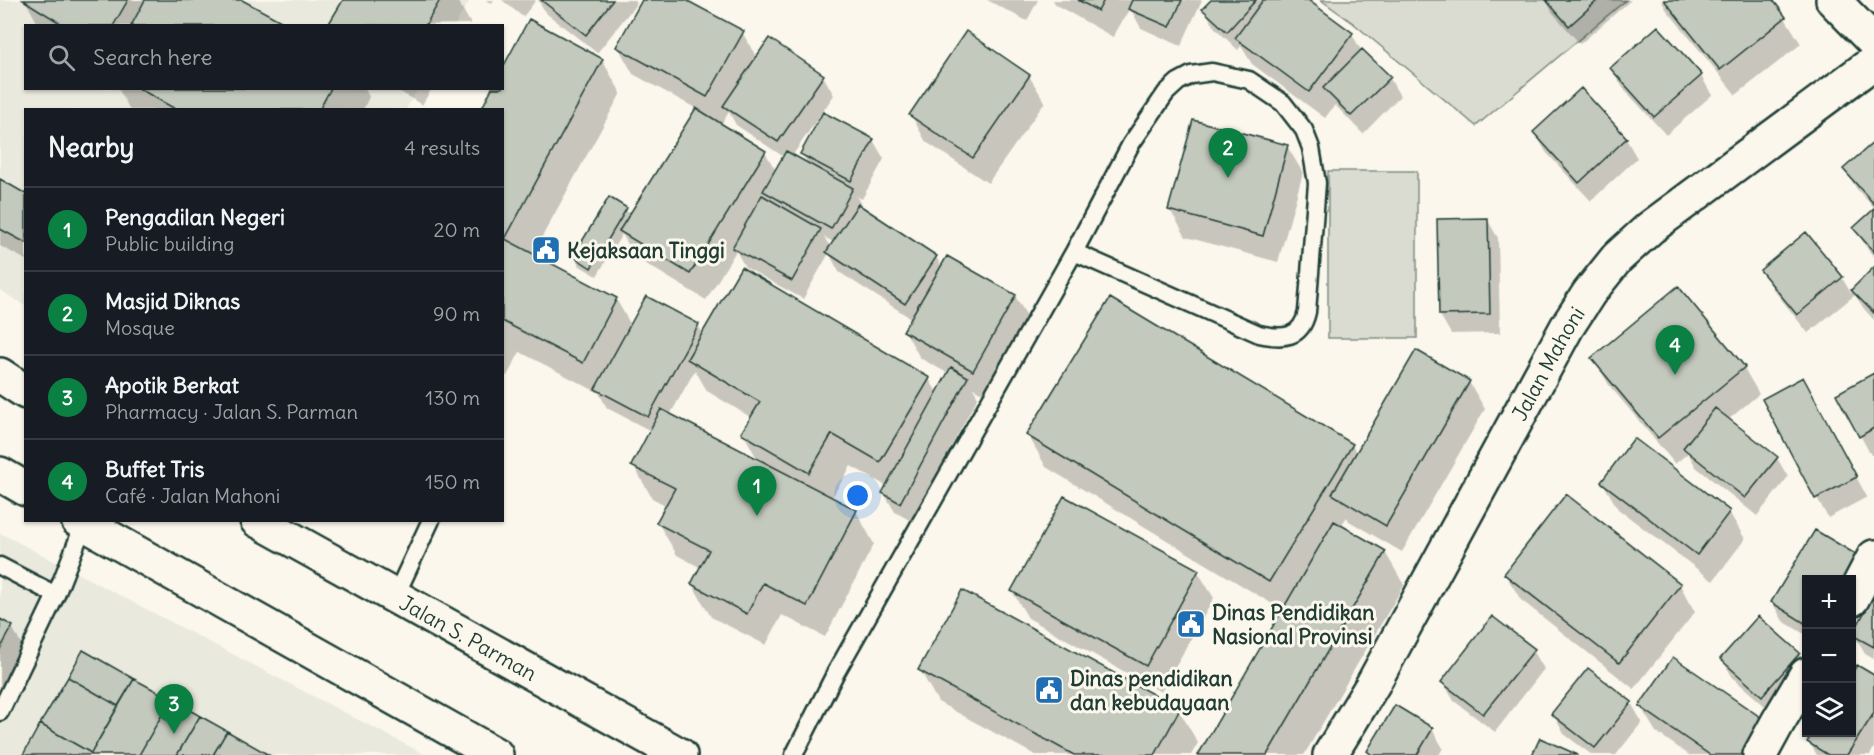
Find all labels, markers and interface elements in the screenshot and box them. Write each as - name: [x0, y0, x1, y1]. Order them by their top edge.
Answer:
- search box: [24, 24, 504, 90]
- icon: search: [45, 41, 78, 74]
- text: Search here: [93, 43, 212, 71]
- pin: 2: [1208, 128, 1248, 178]
- text: Nearby: [48, 131, 134, 164]
- text: 4 results: [404, 135, 480, 160]
- text: Pengadilan Negeri: [105, 203, 285, 231]
- text: 1: [64, 217, 71, 242]
- text: 20 m: [434, 217, 480, 242]
- text: Public building: [105, 231, 234, 256]
- public building icon: Kejaksaan Tinggi: [530, 234, 562, 266]
- place label: Kejaksaan Tinggi: [567, 237, 725, 264]
- text: Masjid Diknas: [105, 287, 240, 315]
- text: 2: [62, 301, 73, 326]
- text: 90 m: [433, 301, 480, 326]
- street label: Jalan Mahoni: [1505, 301, 1590, 425]
- text: Mosque: [105, 315, 175, 340]
- pin: 4: [1656, 326, 1694, 375]
- text: Apotik Berkat: [105, 371, 239, 399]
- text: 3: [62, 385, 73, 410]
- text: 130 m: [425, 385, 480, 410]
- text: Pharmacy · Jalan S. Parman: [105, 399, 358, 424]
- text: Buffet Tris: [105, 455, 205, 483]
- pin: 1: [738, 466, 777, 516]
- text: 4: [62, 469, 73, 494]
- text: 150 m: [425, 469, 480, 494]
- your location: [843, 481, 872, 510]
- text: Café · Jalan Mahoni: [105, 483, 280, 508]
- map controls: [1802, 575, 1856, 737]
- button: +: [1802, 575, 1856, 629]
- street label: Jalan S. Parman: [395, 589, 542, 686]
- place label: Dinas Pendidikan Nasional Provinsi: [1212, 599, 1374, 650]
- public building icon: Dinas Pendidikan Nasional Provinsi: [1175, 608, 1207, 640]
- button: −: [1802, 629, 1856, 683]
- place label: Dinas pendidikan dan kebudayaan: [1070, 665, 1233, 716]
- public building icon: Dinas pendidikan dan kebudayaan: [1033, 674, 1065, 706]
- button: layers: [1802, 683, 1856, 737]
- pin: 3: [154, 684, 194, 734]

